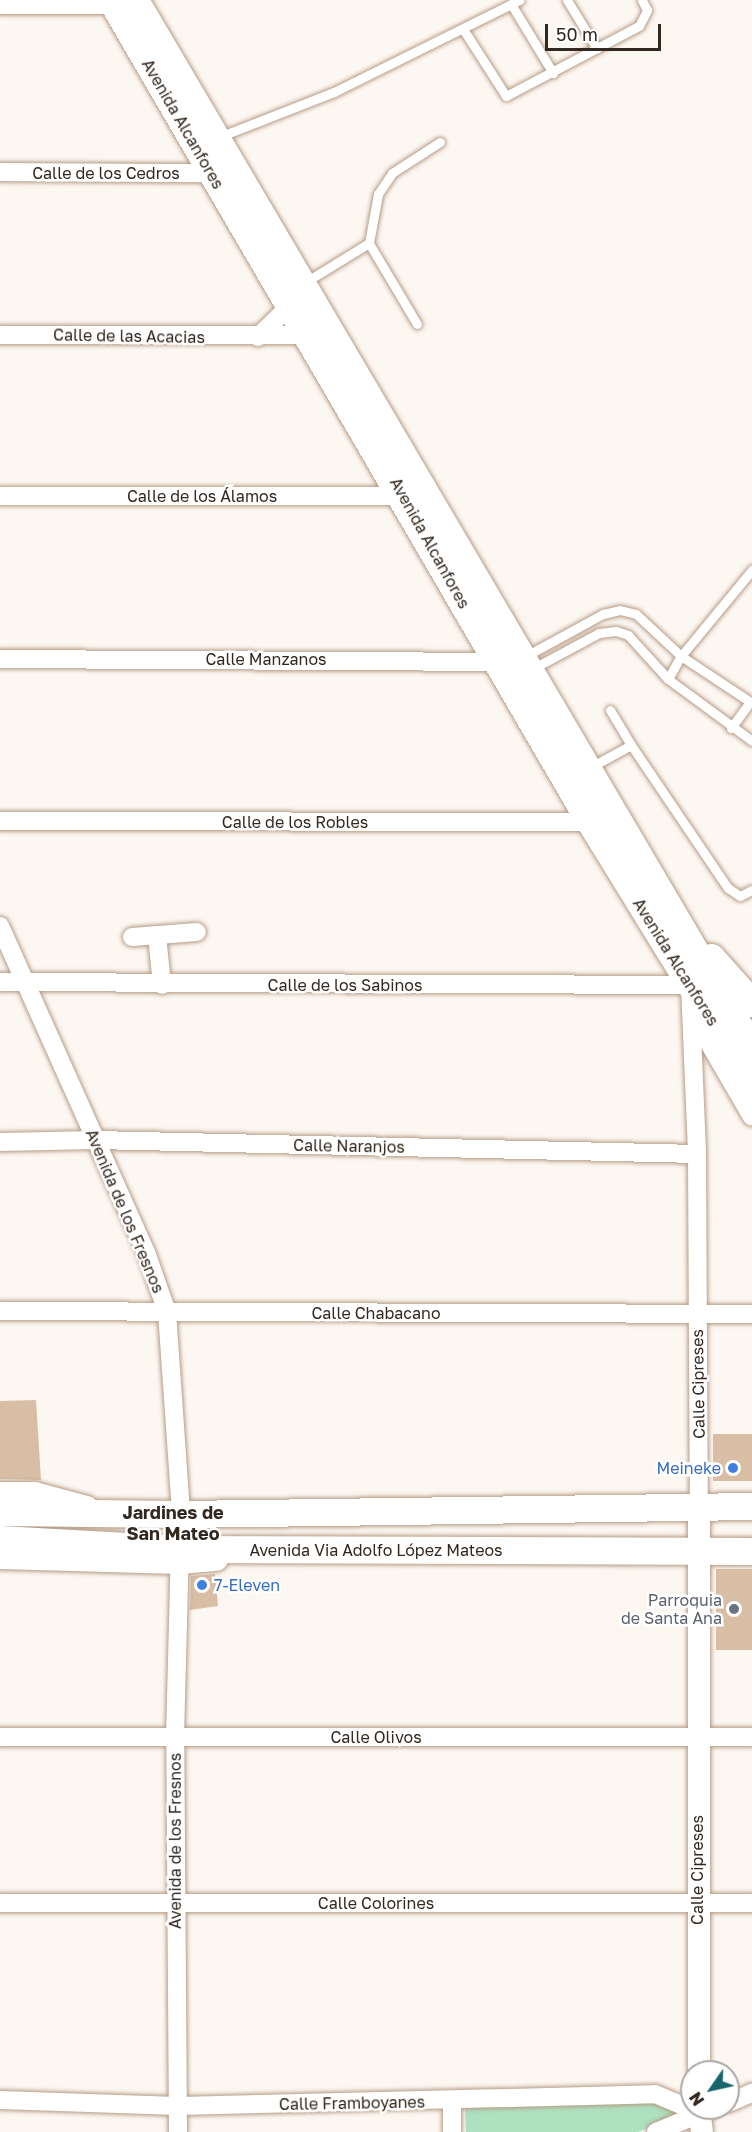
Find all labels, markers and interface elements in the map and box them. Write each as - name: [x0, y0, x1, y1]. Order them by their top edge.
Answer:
- scale bar: [548, 12, 664, 50]
- text: 50 m: [556, 23, 598, 45]
- street label: Avenida Alcanfores: [138, 56, 228, 192]
- street label: Calle de los Cedros: [32, 163, 180, 183]
- street label: Calle de las Acacias: [53, 325, 205, 347]
- street label: Avenida Alcanfores: [386, 474, 474, 612]
- street label: Calle de los Álamos: [127, 486, 277, 506]
- street label: Calle Manzanos: [205, 649, 327, 669]
- street label: Calle de los Robles: [222, 812, 368, 832]
- street label: Avenida Alcanfores: [629, 895, 723, 1029]
- street label: Calle de los Sabinos: [268, 975, 422, 995]
- street label: Avenida de los Fresnos: [82, 1126, 168, 1296]
- street label: Calle Naranjos: [293, 1135, 405, 1157]
- street label: Calle Chabacano: [311, 1303, 441, 1323]
- street label: Calle Cipreses: [687, 1329, 709, 1439]
- place label: Meineke: [657, 1458, 721, 1478]
- marker: Meineke: [726, 1461, 740, 1475]
- district label: Jardines de San Mateo: [122, 1502, 224, 1544]
- street label: Avenida Via Adolfo López Mateos: [249, 1540, 503, 1560]
- place label: 7-Eleven: [214, 1575, 280, 1595]
- marker: 7-Eleven: [195, 1578, 209, 1592]
- place label: Parroquia de Santa Ana: [621, 1590, 722, 1628]
- marker: Parroquia de Santa Ana: [727, 1602, 741, 1616]
- street label: Calle Olivos: [330, 1727, 422, 1747]
- street label: Avenida de los Fresnos: [165, 1753, 185, 1929]
- street label: Calle Cipreses: [687, 1815, 707, 1925]
- street label: Calle Colorines: [318, 1893, 434, 1913]
- north arrow: [680, 2060, 740, 2120]
- text: N: [685, 2088, 708, 2110]
- street label: Calle Framboyanes: [279, 2092, 425, 2114]

